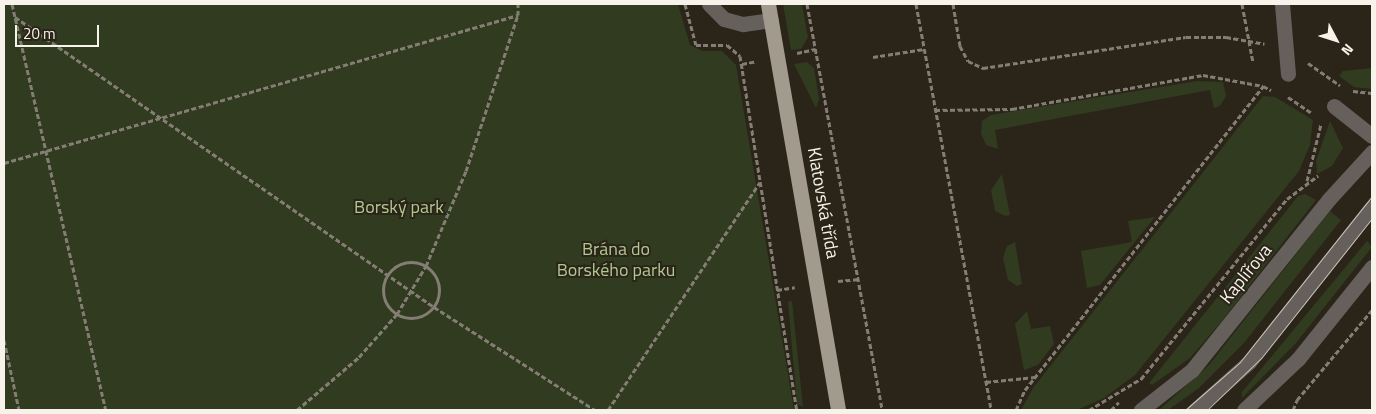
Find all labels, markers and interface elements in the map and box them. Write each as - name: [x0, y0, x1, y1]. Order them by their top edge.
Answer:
- scale bar: [18, 15, 101, 47]
- north arrow: [1311, 15, 1361, 65]
- text: 20 m: [23, 22, 56, 45]
- text: N: [1337, 39, 1359, 60]
- street label: Klatovská třída: [803, 146, 843, 260]
- park label: Borský park: [354, 196, 444, 218]
- park label: Brána do Borského parku: [557, 239, 675, 282]
- street label: Kaplířova: [1215, 240, 1277, 308]

